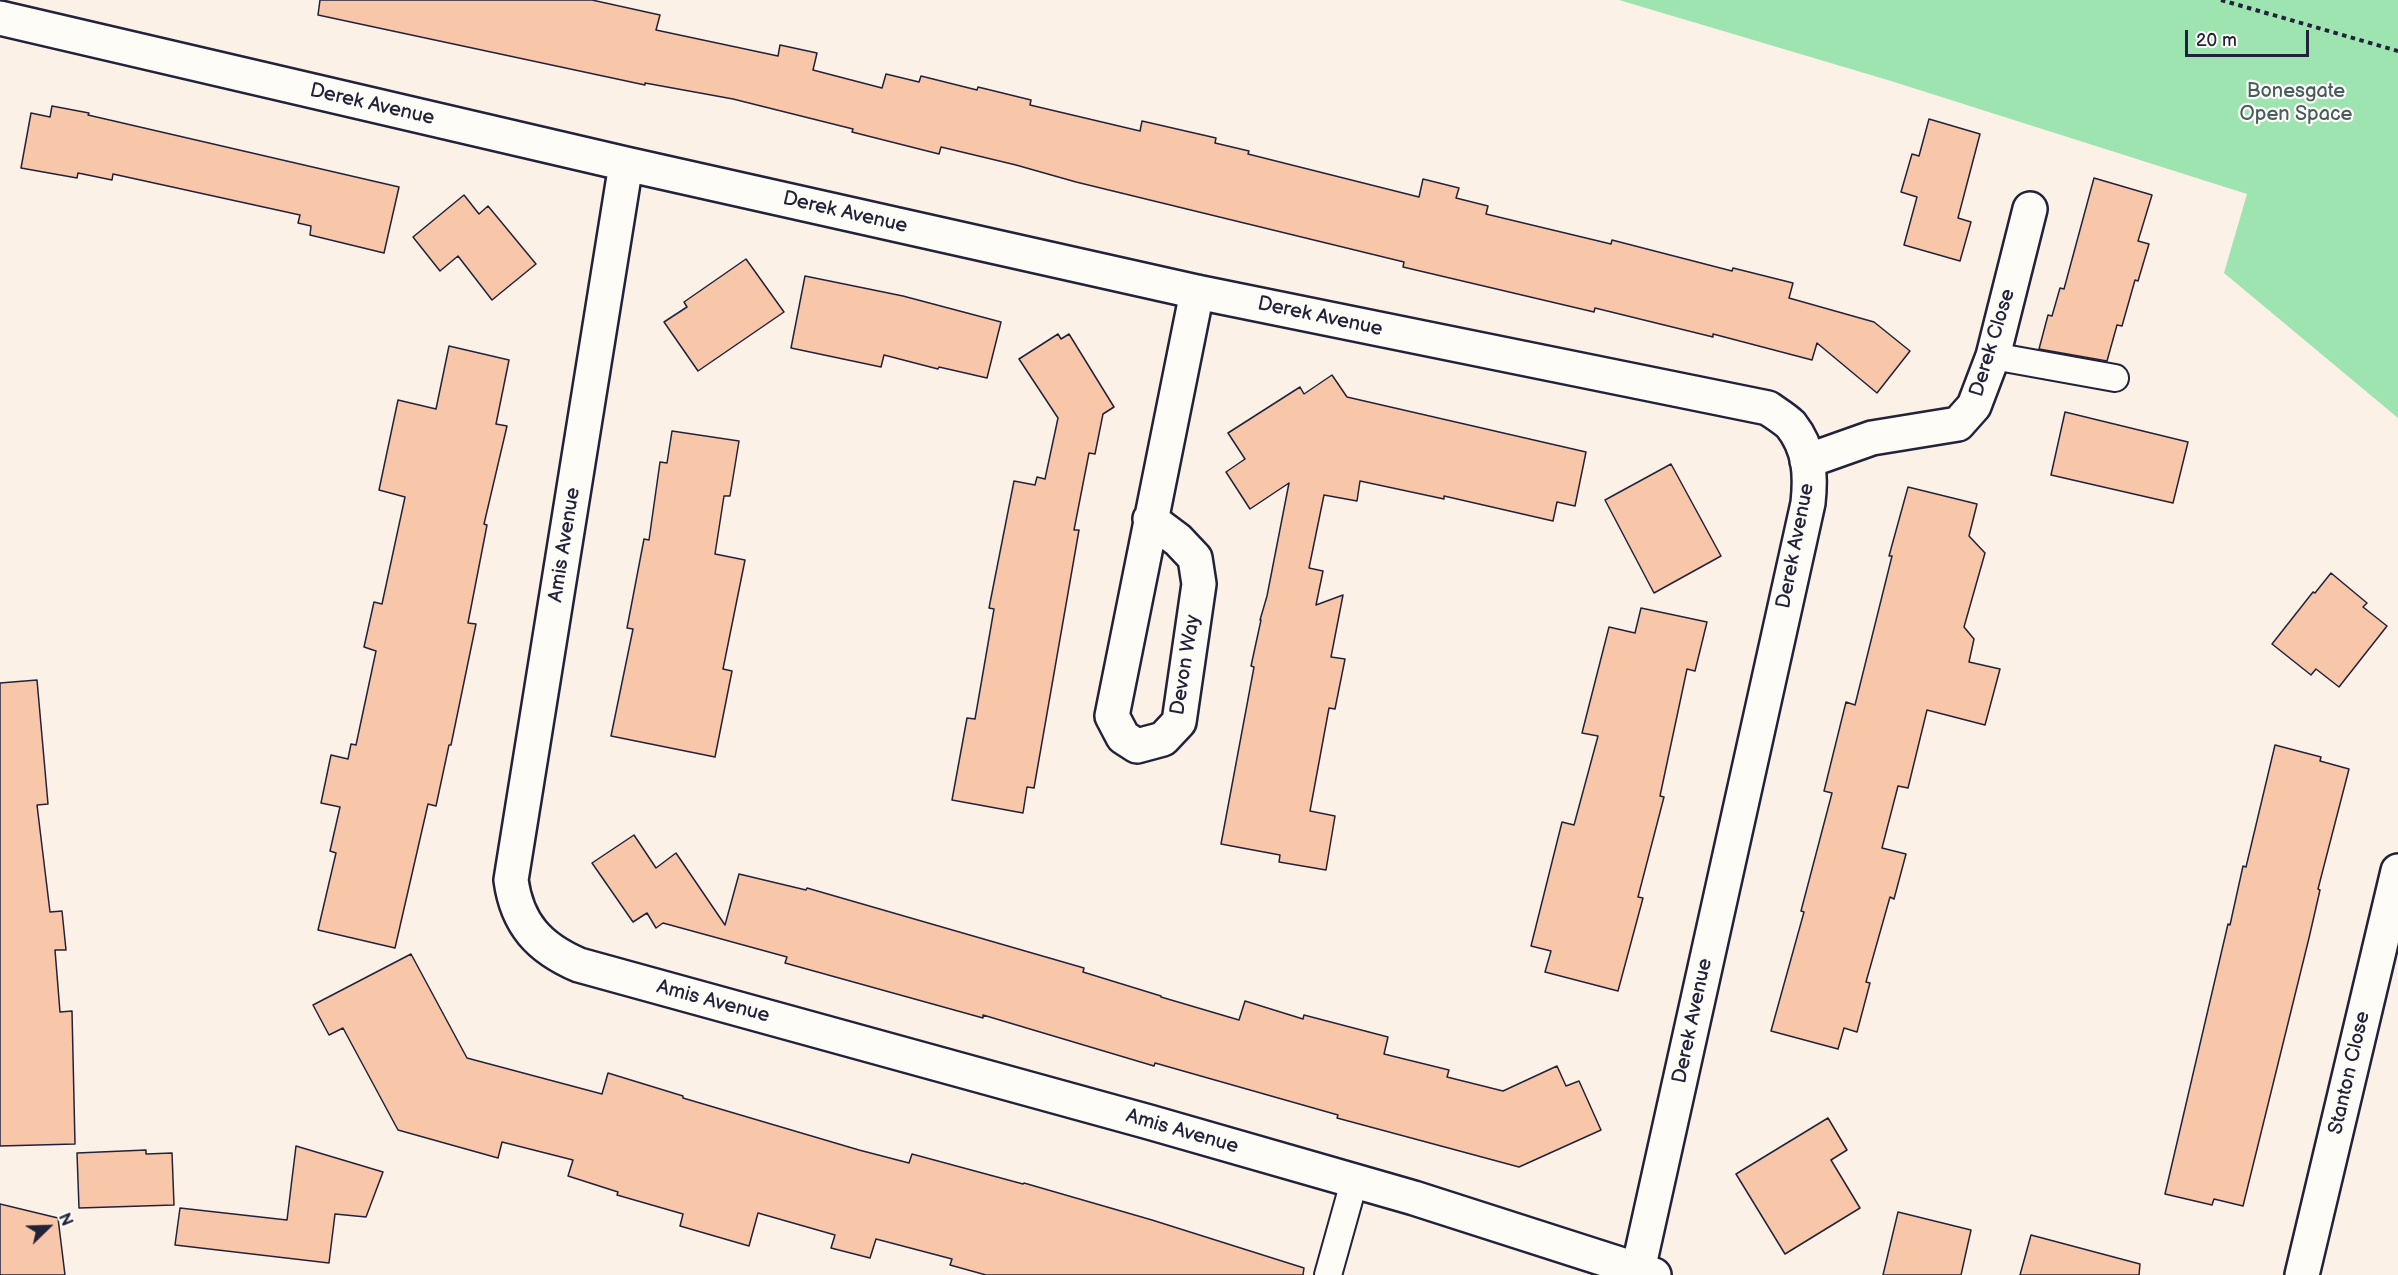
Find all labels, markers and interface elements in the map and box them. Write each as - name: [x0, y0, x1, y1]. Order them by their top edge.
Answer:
- scale bar: [2188, 18, 2312, 56]
- text: 20 m: [2196, 30, 2237, 51]
- street label: Derek Avenue: [307, 79, 437, 131]
- park label: Bonesgate Open Space: [2240, 80, 2352, 127]
- street label: Derek Avenue: [780, 187, 910, 239]
- street label: Derek Close: [1965, 286, 2021, 400]
- street label: Derek Avenue: [1255, 292, 1385, 342]
- street label: Derek Avenue: [1772, 481, 1820, 611]
- street label: Amis Avenue: [544, 486, 586, 604]
- street label: Devon Way: [1166, 613, 1206, 717]
- street label: Derek Avenue: [1668, 956, 1718, 1086]
- street label: Amis Avenue: [654, 975, 772, 1029]
- street label: Stanton Close: [2324, 1009, 2376, 1137]
- street label: Amis Avenue: [1123, 1104, 1241, 1160]
- north arrow: [18, 1197, 78, 1257]
- text: N: [54, 1211, 76, 1229]

